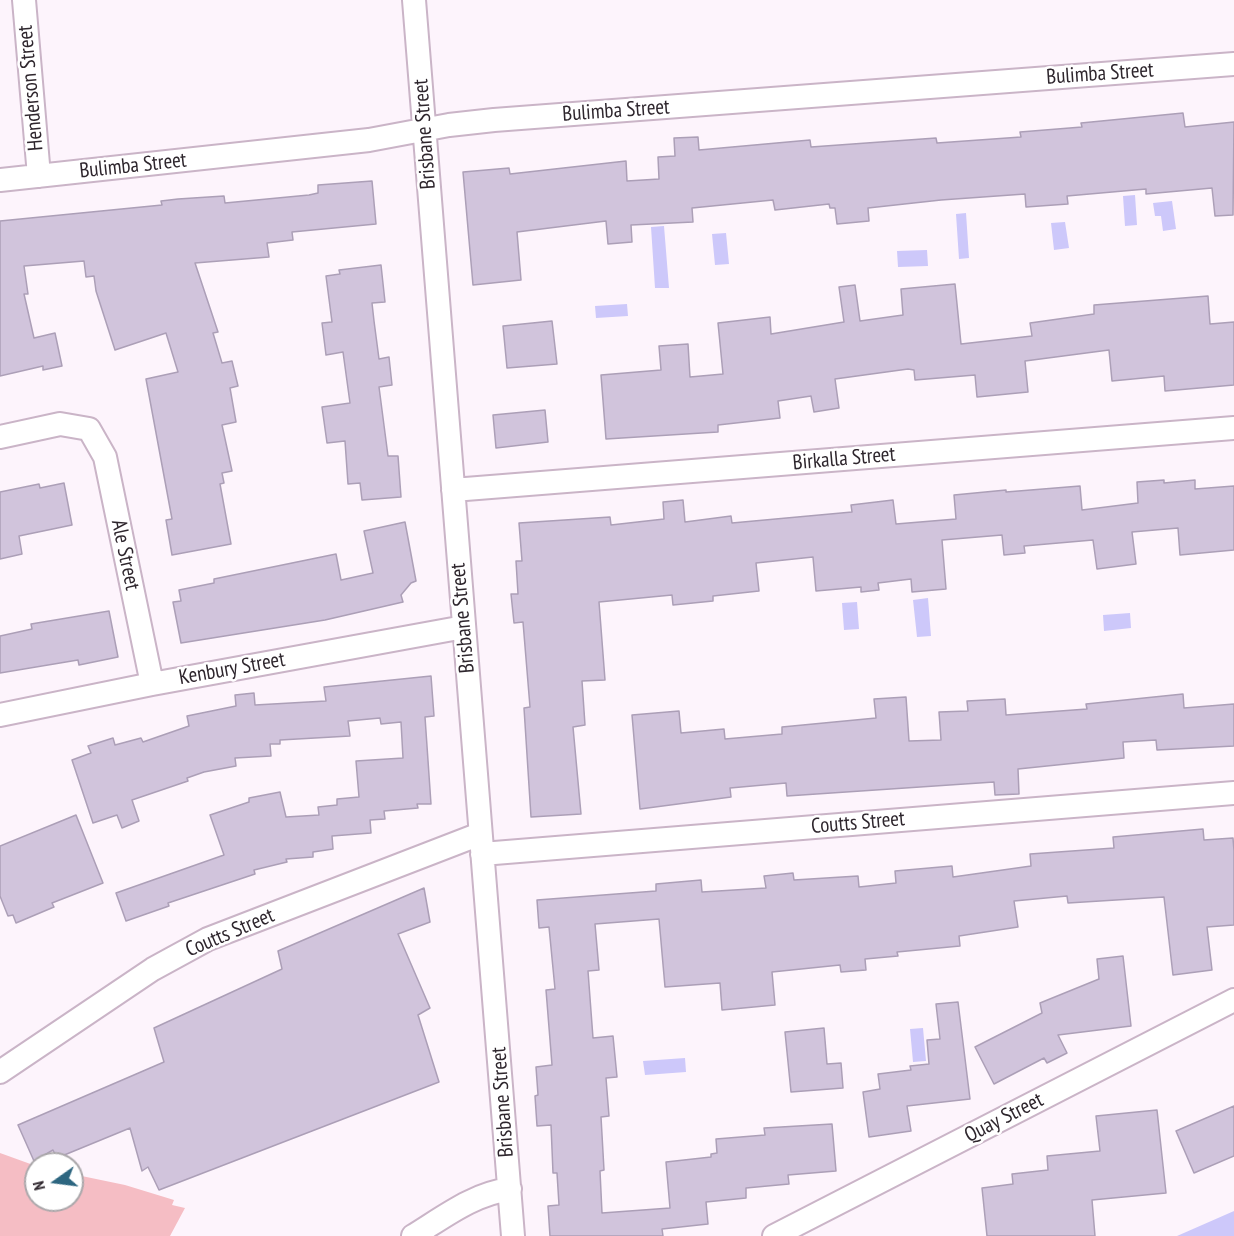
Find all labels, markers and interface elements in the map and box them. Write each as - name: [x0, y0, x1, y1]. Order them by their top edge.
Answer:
- street label: Henderson Street: [13, 24, 49, 152]
- street label: Bulimba Street: [1045, 58, 1155, 90]
- street label: Brisbane Street: [409, 78, 441, 190]
- street label: Bulimba Street: [561, 95, 671, 127]
- street label: Bulimba Street: [78, 148, 188, 184]
- street label: Birkalla Street: [792, 442, 896, 476]
- street label: Ale Street: [105, 517, 145, 593]
- street label: Brisbane Street: [446, 562, 480, 674]
- street label: Kenbury Street: [177, 647, 287, 691]
- street label: Coutts Street: [810, 806, 906, 840]
- street label: Coutts Street: [182, 903, 278, 963]
- street label: Brisbane Street: [487, 1046, 519, 1158]
- street label: Quay Street: [960, 1088, 1048, 1148]
- north arrow: [24, 1152, 84, 1212]
- text: N: [28, 1179, 49, 1192]

